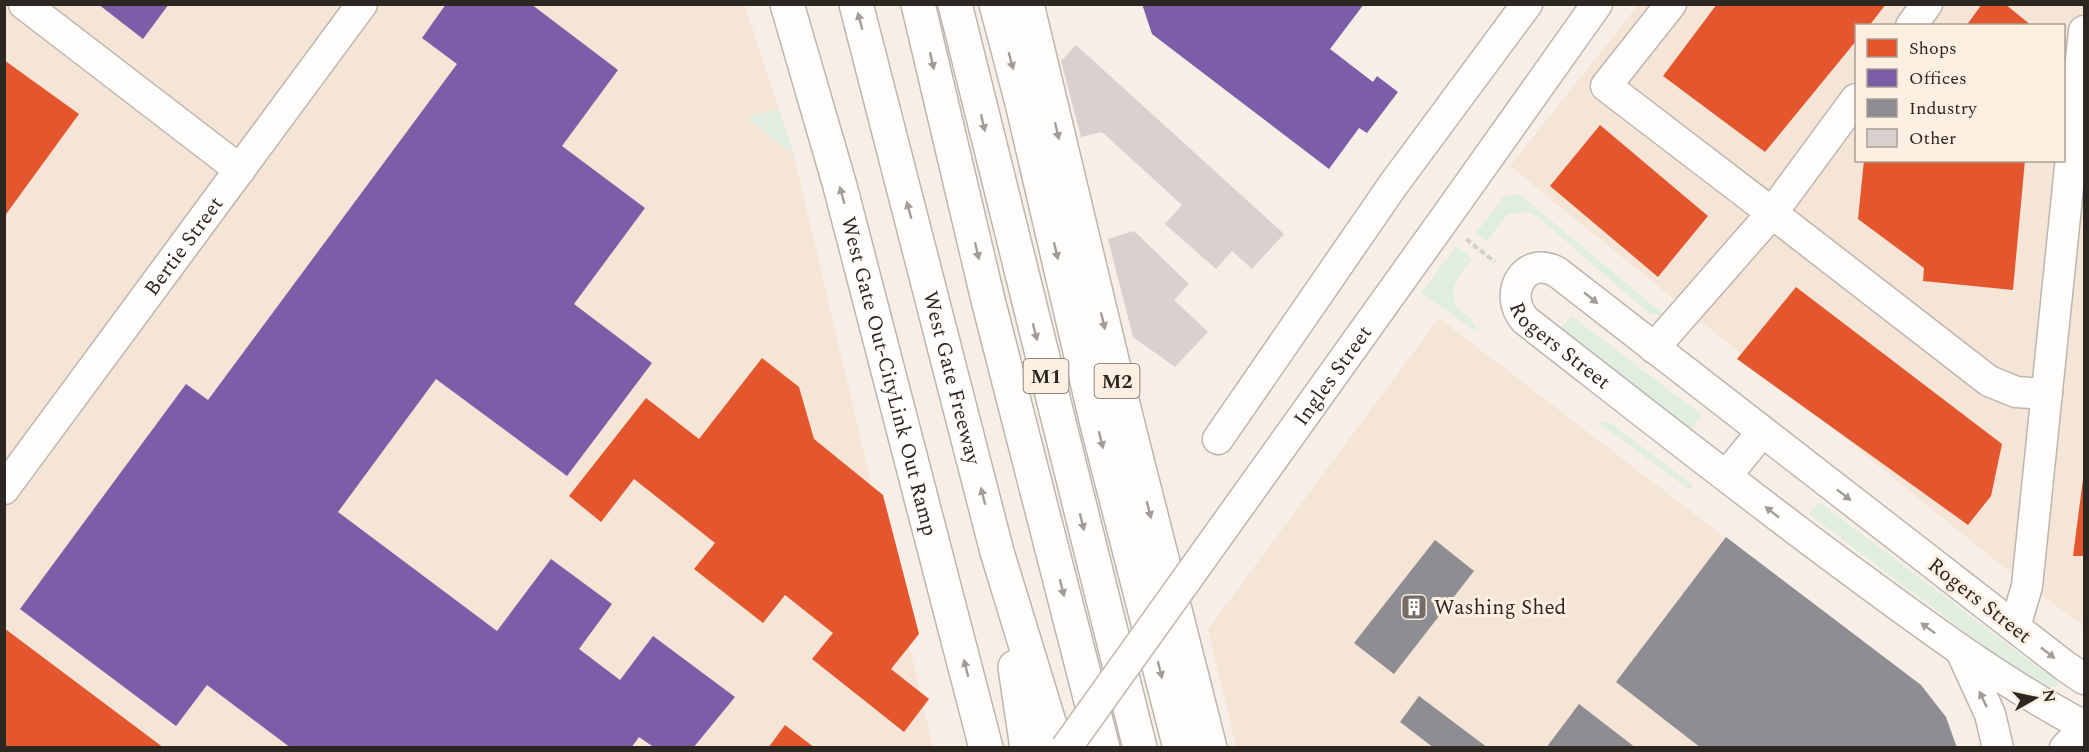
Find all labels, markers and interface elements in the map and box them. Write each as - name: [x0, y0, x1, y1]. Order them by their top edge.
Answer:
- one-way arrow: [855, 12, 864, 30]
- legend: [1855, 24, 2065, 162]
- text: Shops: [1909, 35, 1957, 62]
- one-way arrow: [928, 52, 937, 71]
- one-way arrow: [1007, 52, 1016, 70]
- text: Offices: [1909, 65, 1967, 92]
- text: Industry: [1909, 95, 1978, 122]
- one-way arrow: [979, 114, 989, 132]
- one-way arrow: [1053, 122, 1063, 140]
- text: Other: [1909, 125, 1956, 152]
- one-way arrow: [837, 186, 847, 204]
- street label: Bertie Street: [136, 190, 232, 303]
- one-way arrow: [904, 201, 914, 219]
- street label: West Gate Out-CityLink Out Ramp: [832, 213, 945, 540]
- one-way arrow: [1052, 241, 1062, 260]
- one-way arrow: [972, 242, 982, 260]
- street label: West Gate Freeway: [914, 288, 989, 469]
- one-way arrow: [1583, 292, 1599, 305]
- street label: Rogers Street: [1500, 297, 1617, 398]
- one-way arrow: [1098, 311, 1108, 330]
- street label: Ingles Street: [1286, 319, 1380, 433]
- one-way arrow: [1031, 323, 1041, 342]
- road number: M1: [1024, 359, 1068, 393]
- road number: M2: [1094, 364, 1140, 398]
- one-way arrow: [1097, 431, 1107, 450]
- one-way arrow: [977, 486, 987, 505]
- one-way arrow: [1836, 489, 1852, 502]
- one-way arrow: [1145, 501, 1155, 519]
- one-way arrow: [1764, 505, 1780, 518]
- one-way arrow: [1078, 512, 1088, 531]
- street label: Rogers Street: [1921, 550, 2038, 652]
- one-way arrow: [1058, 579, 1068, 597]
- building icon: Washing Shed: [1399, 592, 1429, 622]
- place label: Washing Shed: [1434, 592, 1566, 624]
- one-way arrow: [1921, 622, 1937, 634]
- one-way arrow: [2041, 647, 2056, 659]
- one-way arrow: [960, 659, 970, 677]
- one-way arrow: [1156, 661, 1166, 679]
- north arrow: [2005, 668, 2065, 728]
- text: N: [2036, 687, 2062, 704]
- one-way arrow: [1978, 691, 1987, 708]

